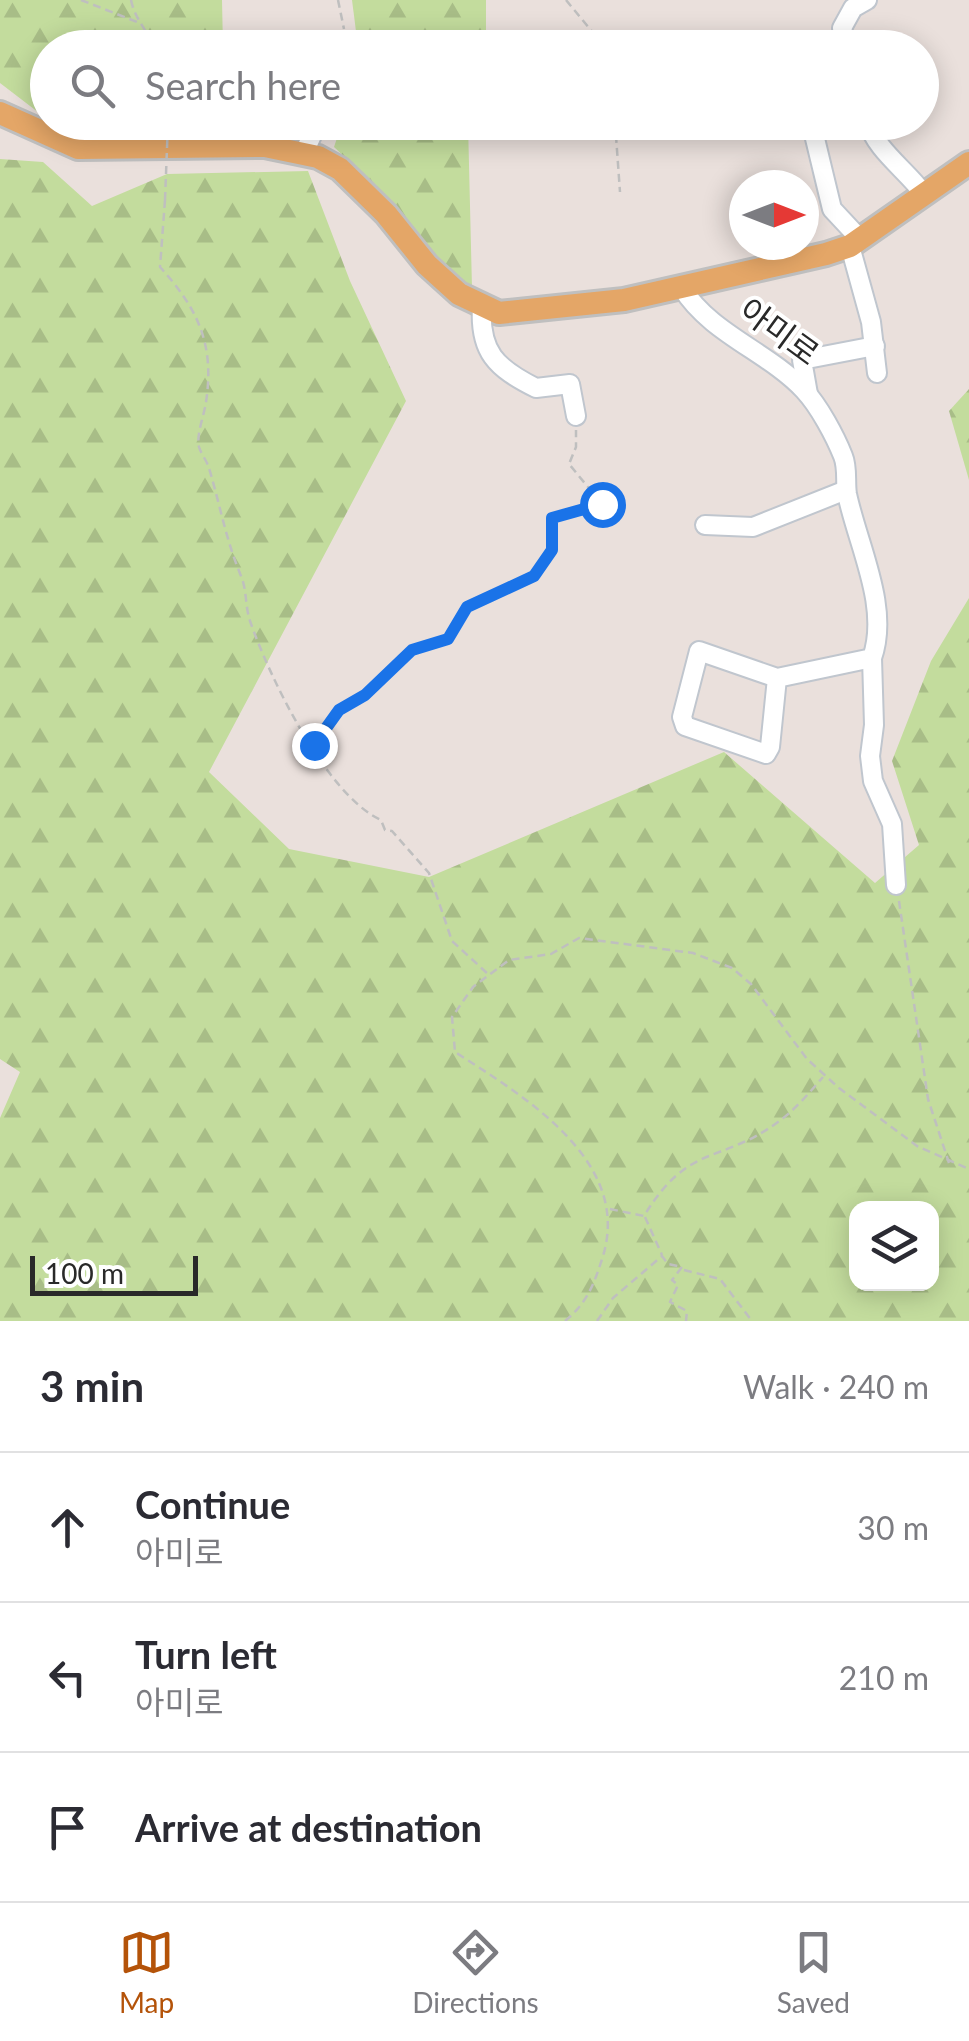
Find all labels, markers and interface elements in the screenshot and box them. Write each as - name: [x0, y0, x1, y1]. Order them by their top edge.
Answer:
- search box: [30, 30, 939, 140]
- icon: search: [65, 58, 120, 113]
- text: Search here: [145, 62, 341, 108]
- north arrow: [729, 170, 819, 260]
- street label: 아미로: [733, 289, 827, 373]
- route start: [580, 482, 626, 528]
- route end: [292, 723, 338, 769]
- map controls: [849, 1201, 939, 1291]
- button: layers: [849, 1201, 939, 1291]
- scale bar: [30, 1251, 198, 1296]
- text: 100 m: [45, 1256, 124, 1290]
- text: 3 min: [40, 1361, 144, 1411]
- text: Walk · 240 m: [743, 1367, 929, 1406]
- text: Continue: [135, 1481, 290, 1527]
- icon: ahead: [40, 1500, 95, 1555]
- text: 30 m: [857, 1508, 929, 1547]
- text: 아미로: [135, 1532, 223, 1571]
- text: Turn left: [135, 1631, 277, 1677]
- icon: left: [40, 1650, 95, 1705]
- text: 210 m: [839, 1658, 929, 1697]
- text: 아미로: [135, 1682, 223, 1721]
- icon: arrive: [40, 1800, 95, 1855]
- text: Arrive at destination: [135, 1804, 482, 1850]
- tab: Map: [119, 1925, 174, 2019]
- tab: Directions: [412, 1925, 539, 2019]
- tab: Saved: [777, 1925, 850, 2019]

